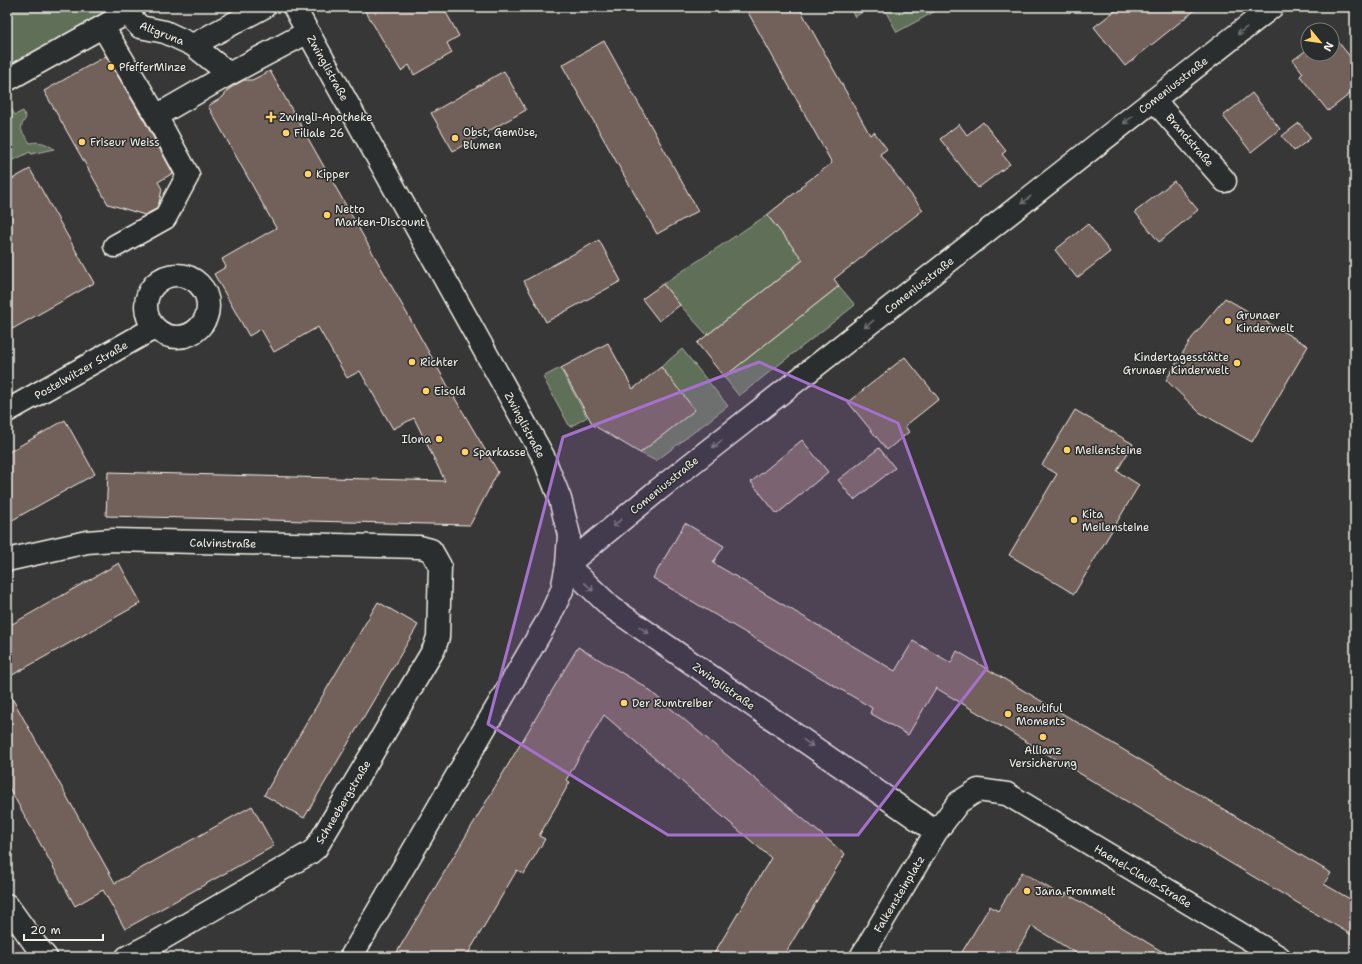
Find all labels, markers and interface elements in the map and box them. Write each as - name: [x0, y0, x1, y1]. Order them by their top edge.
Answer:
- street label: Altgruna: [137, 18, 187, 49]
- north arrow: [1300, 22, 1340, 62]
- one-way arrow: [1236, 27, 1247, 36]
- street label: Zwinglistraße: [303, 33, 352, 104]
- text: N: [1319, 39, 1337, 54]
- street label: Comeniusstraße: [1135, 54, 1211, 117]
- place label: PfefferMinze: [119, 60, 186, 75]
- marker: PfefferMinze: [106, 62, 116, 72]
- place label: Zwingli-Apotheke: [279, 110, 372, 125]
- street label: Brandstraße: [1162, 110, 1217, 170]
- marker: Zwingli-Apotheke: [266, 112, 276, 122]
- one-way arrow: [1123, 116, 1134, 125]
- place label: Obst, Gemüse, Blumen: [463, 125, 538, 153]
- place label: Filiale 26: [294, 126, 344, 141]
- marker: Filiale 26: [281, 128, 291, 138]
- marker: Obst, Gemüse, Blumen: [450, 133, 460, 143]
- place label: Friseur Weiss: [90, 135, 160, 150]
- marker: Friseur Weiss: [77, 137, 87, 147]
- place label: Kipper: [316, 167, 350, 182]
- marker: Kipper: [303, 169, 313, 179]
- one-way arrow: [1021, 196, 1032, 205]
- place label: Netto Marken-Discount: [335, 202, 425, 230]
- marker: Netto Marken-Discount: [322, 210, 332, 220]
- street label: Comeniusstraße: [881, 254, 957, 317]
- place label: Grunaer Kinderwelt: [1236, 308, 1294, 336]
- marker: Grunaer Kinderwelt: [1223, 316, 1233, 326]
- one-way arrow: [863, 320, 874, 328]
- street label: Postelwitzer Straße: [32, 338, 131, 403]
- place label: Kindertagesstätte Grunaer Kinderwelt: [1123, 350, 1229, 378]
- place label: Richter: [420, 355, 458, 370]
- marker: Richter: [407, 357, 417, 367]
- marker: Kindertagesstätte Grunaer Kinderwelt: [1232, 358, 1242, 368]
- place label: Eisold: [434, 384, 466, 399]
- marker: Eisold: [421, 386, 431, 396]
- street label: Zwinglistraße: [501, 389, 548, 461]
- place label: Ilona: [402, 432, 431, 447]
- marker: Ilona: [434, 434, 444, 444]
- one-way arrow: [711, 439, 722, 448]
- place label: Meilensteine: [1075, 443, 1142, 458]
- place label: Sparkasse: [473, 445, 526, 460]
- marker: Meilensteine: [1062, 445, 1072, 455]
- marker: Sparkasse: [460, 447, 470, 457]
- street label: Comeniusstraße: [627, 453, 702, 518]
- place label: Kita Meilensteine: [1082, 507, 1149, 535]
- marker: Kita Meilensteine: [1069, 515, 1079, 525]
- one-way arrow: [612, 519, 622, 528]
- street label: Calvinstraße: [190, 535, 256, 552]
- one-way arrow: [584, 582, 594, 592]
- one-way arrow: [638, 626, 649, 634]
- street label: Zwinglistraße: [689, 659, 758, 713]
- place label: Der Rumtreiber: [632, 696, 713, 711]
- marker: Der Rumtreiber: [619, 698, 629, 708]
- place label: Beautiful Moments: [1016, 701, 1066, 729]
- marker: Beautiful Moments: [1003, 709, 1013, 719]
- marker: Allianz Versicherung: [1038, 732, 1048, 742]
- one-way arrow: [802, 739, 813, 747]
- place label: Allianz Versicherung: [1009, 743, 1077, 771]
- street label: Schneebergstraße: [312, 757, 374, 847]
- street label: Haenel-Clauß-Straße: [1091, 841, 1194, 912]
- street label: Falkensteinplatz: [870, 853, 928, 936]
- place label: Jana Frommelt: [1035, 884, 1116, 899]
- marker: Jana Frommelt: [1022, 886, 1032, 896]
- scale bar: [24, 916, 103, 942]
- text: 20 m: [30, 922, 61, 938]

